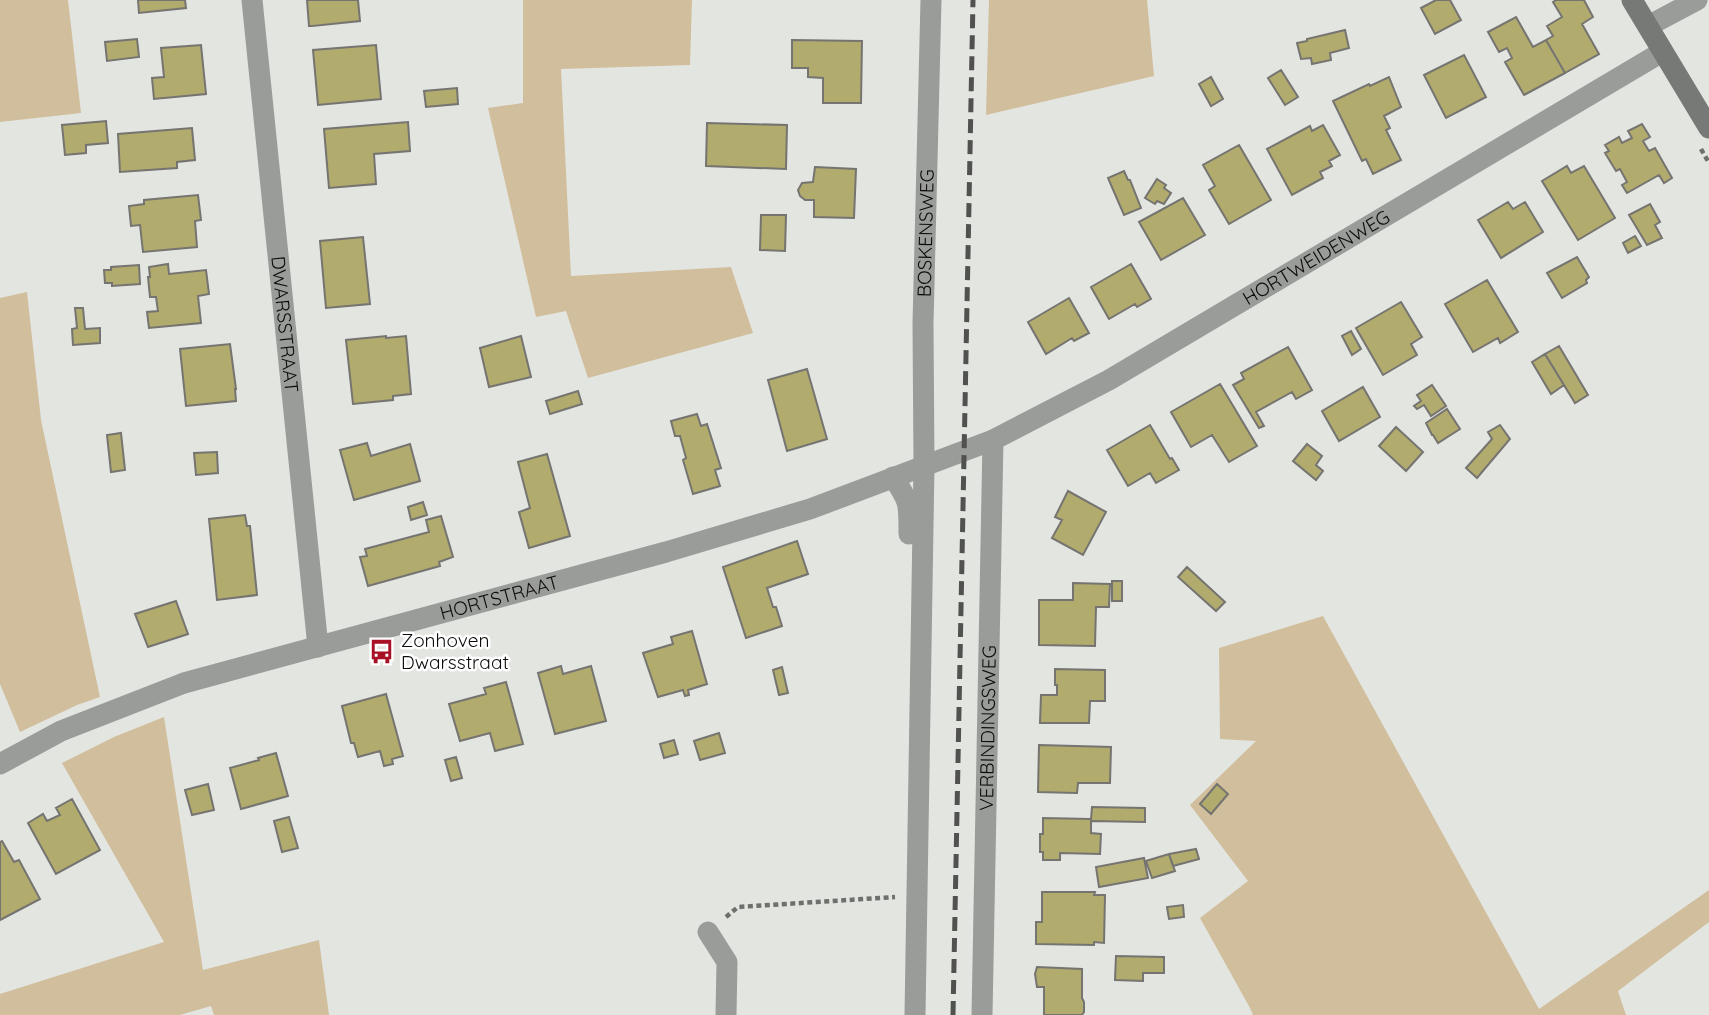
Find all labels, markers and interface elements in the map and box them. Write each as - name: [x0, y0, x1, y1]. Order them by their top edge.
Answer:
- street label: BOSKENSWEG: [912, 169, 939, 297]
- street label: HORTWEIDENWEG: [1238, 204, 1394, 310]
- street label: DWARSSTRAAT: [266, 255, 304, 394]
- street label: HORTSTRAAT: [437, 570, 561, 625]
- place label: Zonhoven Dwarsstraat: [401, 628, 509, 674]
- bus stop icon: Zonhoven Dwarsstraat: [367, 637, 395, 665]
- street label: VERBINDINGSWEG: [974, 645, 1001, 811]

